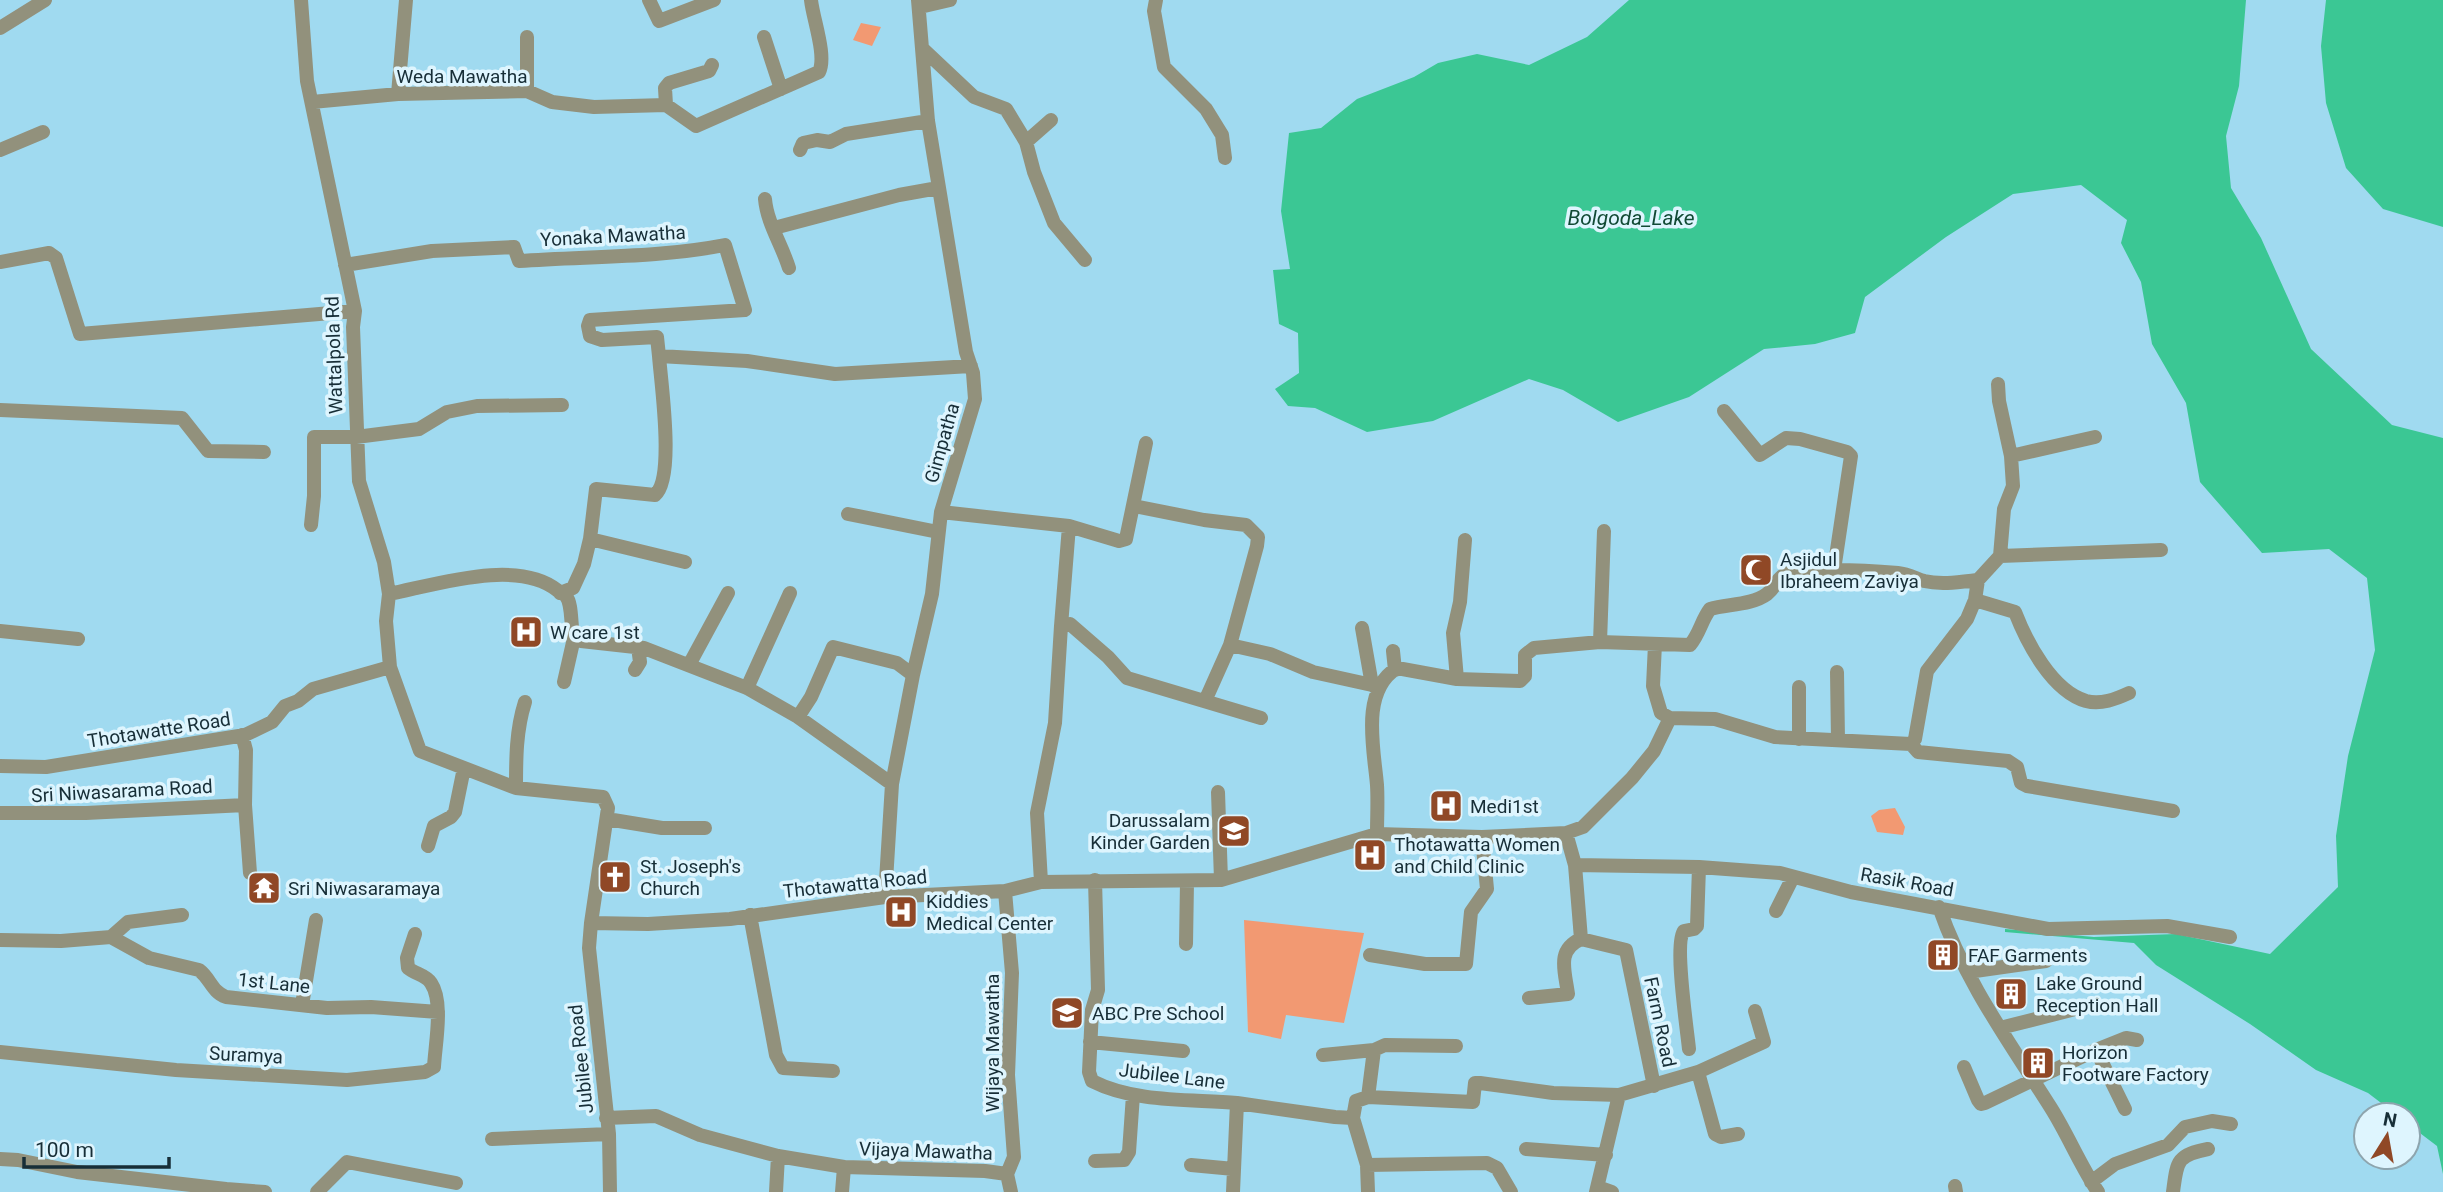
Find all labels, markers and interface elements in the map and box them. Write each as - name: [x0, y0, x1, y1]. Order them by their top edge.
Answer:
- street label: Weda Mawatha: [397, 65, 527, 88]
- water label: Bolgoda_Lake: [1567, 206, 1695, 230]
- street label: Yonaka Mawatha: [540, 221, 686, 251]
- street label: Wattalpola Rd: [320, 296, 348, 414]
- street label: Gimpatha: [920, 400, 964, 486]
- place label: Asjidul Ibraheem Zaviya: [1780, 548, 1919, 593]
- mosque icon: Asjidul Ibraheem Zaviya: [1737, 551, 1775, 589]
- hospital icon: W care 1st: [507, 613, 545, 651]
- place label: W care 1st: [550, 621, 640, 644]
- street label: Thotawatte Road: [86, 707, 232, 753]
- street label: Sri Niwasarama Road: [31, 775, 213, 807]
- hospital icon: Medi1st: [1427, 787, 1465, 825]
- place label: Medi1st: [1470, 795, 1539, 818]
- place label: Darussalam Kinder Garden: [1090, 809, 1210, 854]
- school or university icon: Darussalam Kinder Garden: [1215, 812, 1253, 850]
- place label: Thotawatta Women and Child Clinic: [1394, 833, 1560, 878]
- hospital icon: Thotawatta Women and Child Clinic: [1351, 836, 1389, 874]
- place label: St. Joseph's Church: [640, 855, 741, 900]
- church icon: St. Joseph's Church: [596, 858, 634, 896]
- street label: Rasik Road: [1859, 862, 1955, 902]
- street label: Thotawatta Road: [782, 865, 928, 903]
- temple icon: Sri Niwasaramaya: [245, 869, 283, 907]
- place label: Sri Niwasaramaya: [288, 877, 440, 900]
- place label: Kiddies Medical Center: [926, 890, 1054, 935]
- hospital icon: Kiddies Medical Center: [882, 893, 920, 931]
- building icon: FAF Garments: [1924, 936, 1962, 974]
- place label: FAF Garments: [1968, 944, 2088, 967]
- street label: 1st Lane: [237, 968, 311, 998]
- place label: Lake Ground Reception Hall: [2036, 972, 2158, 1017]
- street label: Wijaya Mawatha: [981, 974, 1004, 1112]
- street label: Farm Road: [1639, 975, 1681, 1069]
- building icon: Lake Ground Reception Hall: [1992, 975, 2030, 1013]
- school or university icon: ABC Pre School: [1048, 994, 1086, 1032]
- place label: ABC Pre School: [1092, 1002, 1224, 1025]
- street label: Jubilee Road: [564, 1003, 598, 1115]
- place label: Horizon Footware Factory: [2062, 1041, 2209, 1086]
- street label: Suramya: [208, 1042, 284, 1068]
- building icon: Horizon Footware Factory: [2019, 1044, 2057, 1082]
- street label: Jubilee Lane: [1118, 1058, 1226, 1094]
- north arrow: [2352, 1101, 2422, 1171]
- text: N: [2381, 1107, 2399, 1132]
- scale bar: [24, 1126, 170, 1170]
- street label: Vijaya Mawatha: [859, 1137, 993, 1165]
- text: 100 m: [35, 1138, 94, 1162]

